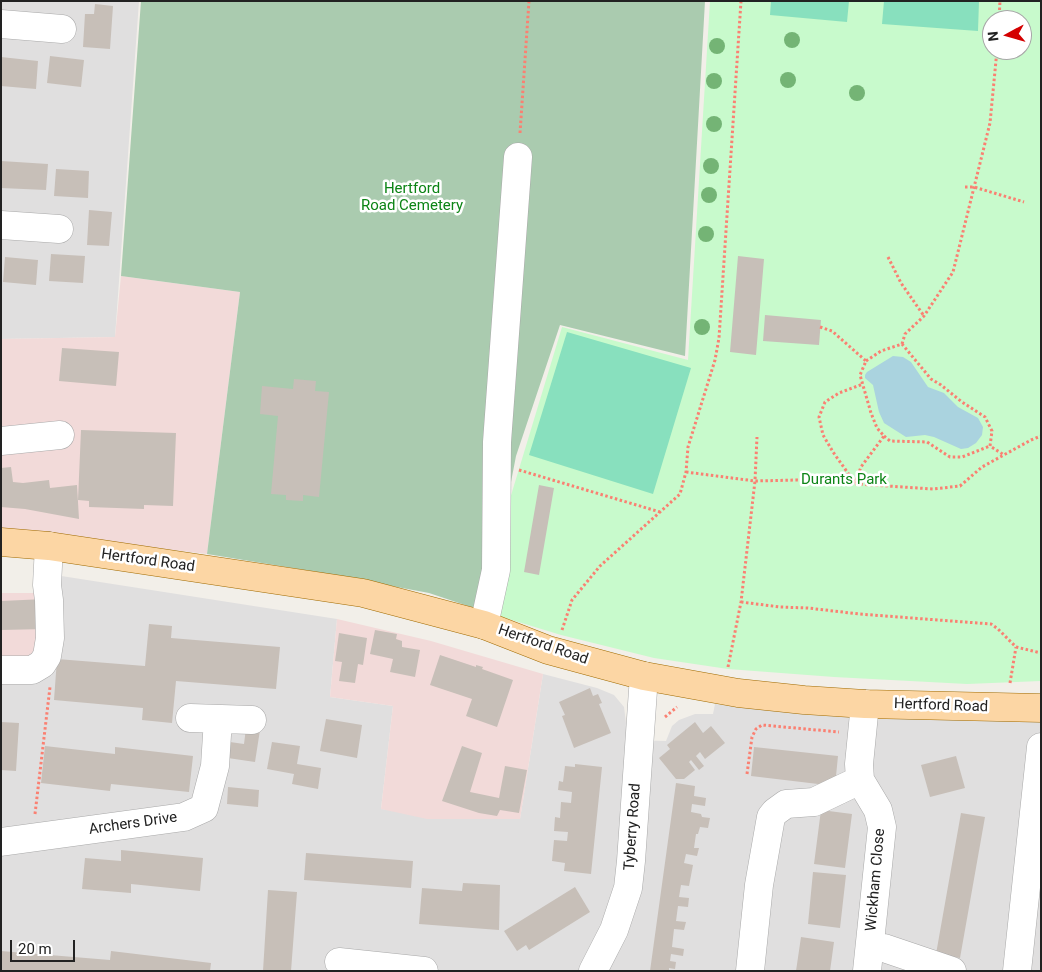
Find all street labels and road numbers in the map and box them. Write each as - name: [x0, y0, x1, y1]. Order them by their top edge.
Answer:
- street label: Hertford Road: [100, 546, 196, 576]
- street label: Hertford Road: [495, 621, 591, 669]
- street label: Hertford Road: [894, 695, 988, 717]
- street label: Tyberry Road: [621, 783, 645, 871]
- street label: Archers Drive: [88, 809, 178, 839]
- street label: Wickham Close: [863, 828, 889, 932]

